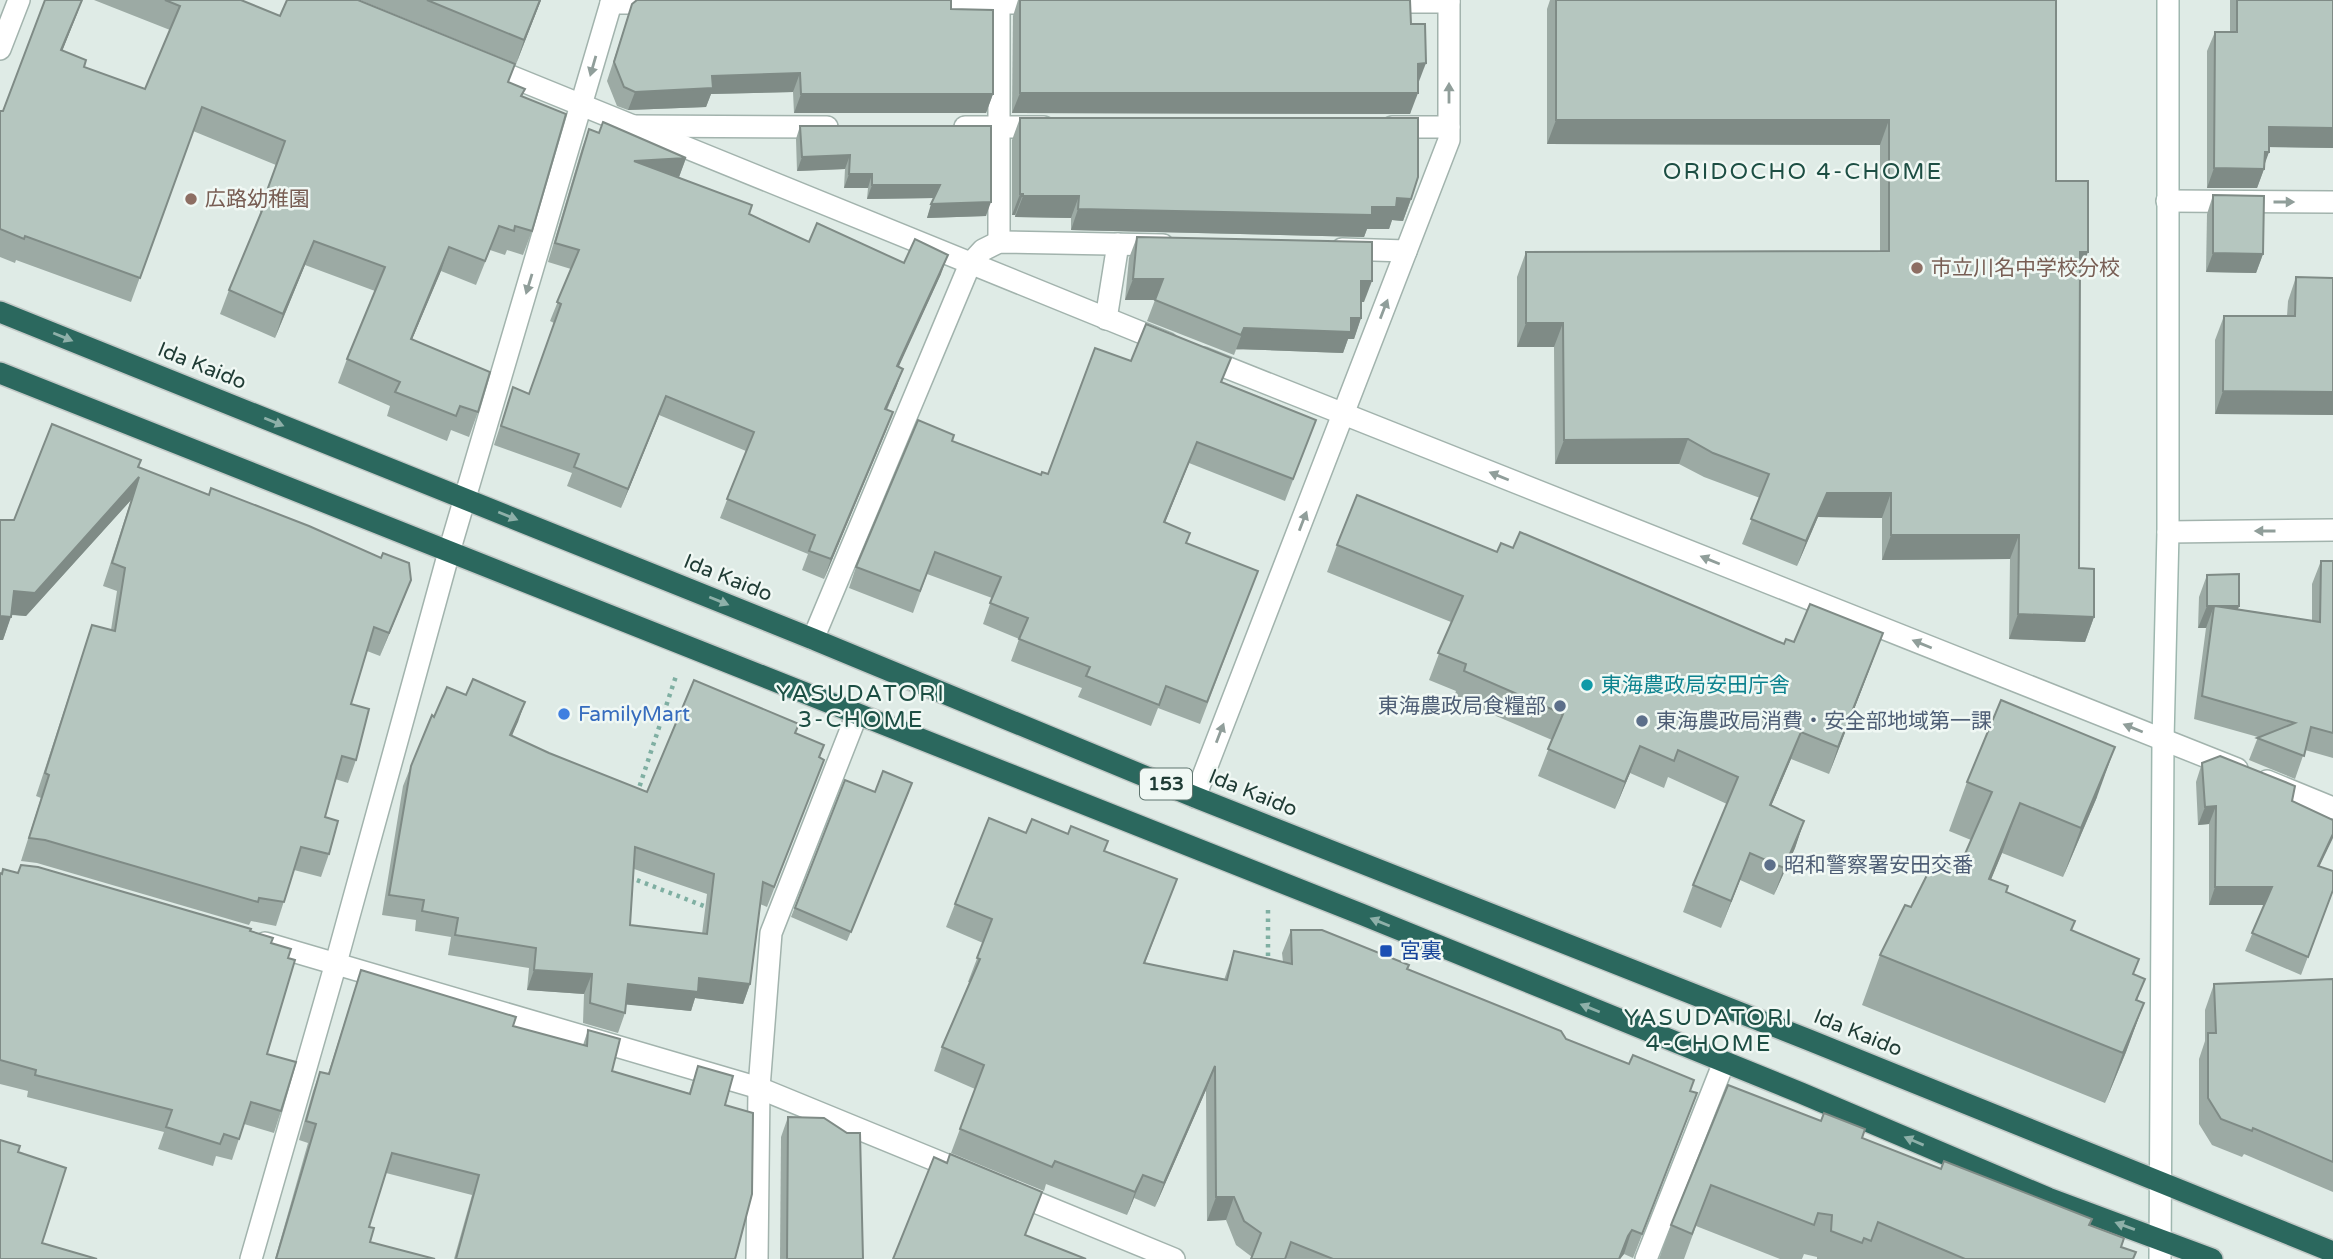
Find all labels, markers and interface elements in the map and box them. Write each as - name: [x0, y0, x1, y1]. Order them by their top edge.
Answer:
- one-way arrow: [588, 55, 598, 76]
- one-way arrow: [1443, 82, 1455, 104]
- district label: ORIDOCHO 4-CHOME: [1663, 158, 1943, 186]
- place label: 広路幼稚園: [205, 187, 310, 212]
- marker: 広路幼稚園: [183, 191, 199, 207]
- one-way arrow: [2273, 196, 2295, 208]
- place label: 市立川名中学校分校: [1931, 256, 2120, 281]
- marker: 市立川名中学校分校: [1909, 260, 1925, 276]
- one-way arrow: [523, 274, 533, 295]
- one-way arrow: [1379, 298, 1390, 319]
- one-way arrow: [53, 332, 74, 343]
- street label: Ida Kaido: [154, 337, 250, 395]
- one-way arrow: [264, 416, 285, 427]
- one-way arrow: [1488, 471, 1509, 482]
- one-way arrow: [498, 510, 519, 521]
- one-way arrow: [1297, 510, 1308, 531]
- one-way arrow: [2254, 525, 2276, 537]
- street label: Ida Kaido: [680, 549, 776, 607]
- one-way arrow: [1699, 555, 1720, 566]
- one-way arrow: [709, 596, 730, 607]
- one-way arrow: [1911, 639, 1932, 650]
- place label: 東海農政局安田庁舎: [1601, 673, 1790, 698]
- marker: 東海農政局安田庁舎: [1579, 677, 1595, 693]
- district label: YASUDATORI 3-CHOME: [776, 680, 946, 734]
- place label: 東海農政局食糧部: [1378, 694, 1546, 719]
- marker: 東海農政局食糧部: [1552, 698, 1568, 714]
- place label: FamilyMart: [578, 702, 690, 727]
- marker: FamilyMart: [556, 706, 572, 722]
- place label: 東海農政局消費・安全部地域第一課: [1656, 709, 1992, 734]
- marker: 東海農政局消費・安全部地域第一課: [1634, 713, 1650, 729]
- one-way arrow: [1215, 722, 1226, 743]
- one-way arrow: [2123, 722, 2143, 734]
- street label: Ida Kaido: [1205, 764, 1301, 822]
- road number: 153: [1140, 768, 1192, 800]
- place label: 昭和警察署安田交番: [1784, 853, 1973, 878]
- marker: 昭和警察署安田交番: [1762, 857, 1778, 873]
- one-way arrow: [1369, 916, 1390, 927]
- place label: 宮裏: [1400, 939, 1442, 964]
- marker: 宮裏: [1378, 943, 1394, 959]
- one-way arrow: [1580, 1002, 1601, 1013]
- district label: YASUDATORI 4-CHOME: [1624, 1004, 1794, 1058]
- street label: Ida Kaido: [1810, 1004, 1906, 1062]
- one-way arrow: [1904, 1135, 1924, 1147]
- one-way arrow: [2115, 1220, 2136, 1231]

